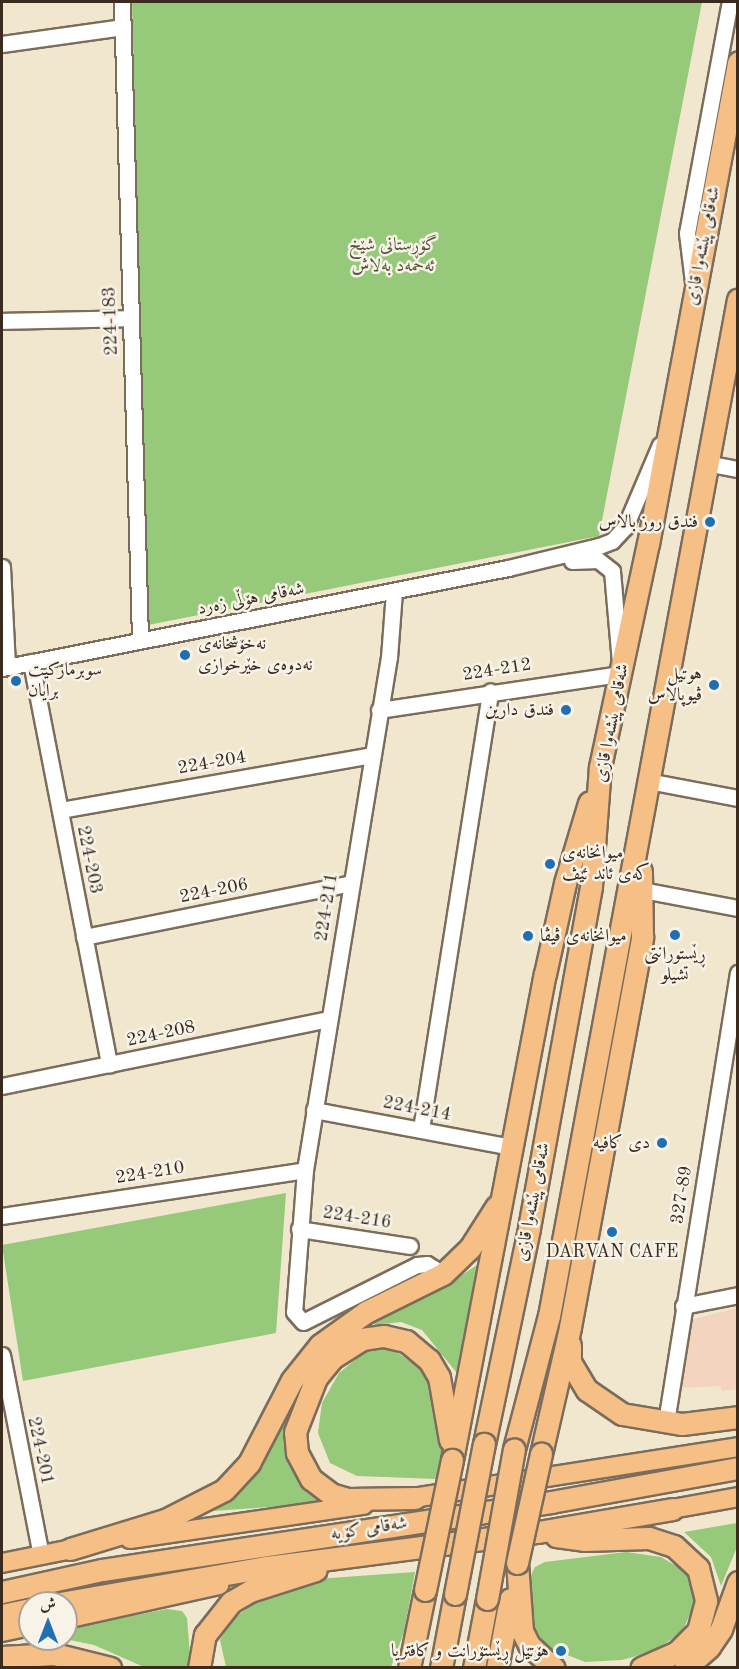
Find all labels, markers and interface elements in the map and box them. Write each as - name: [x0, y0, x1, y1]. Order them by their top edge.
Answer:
- street label: شەقامی پێشەوا قازی: [681, 185, 725, 307]
- park label: گۆڕستانی شێخ ئەحمەد بەلاش: [349, 235, 437, 278]
- street label: 224-183: [99, 286, 123, 356]
- place label: فندق روز بالاس: [599, 511, 698, 533]
- marker: فندق روز بالاس: [703, 515, 717, 529]
- street label: شەقامی هۆڵی زەرد: [196, 578, 306, 620]
- place label: نەخۆشخانەی نەدوەی خێرخوازی: [198, 634, 313, 676]
- marker: نەخۆشخانەی نەدوەی خێرخوازی: [176, 646, 194, 664]
- street label: 224-212: [461, 654, 533, 686]
- place label: سوبرماركيت برايان: [28, 660, 102, 702]
- street label: شەقامی پێشەوا قازی: [590, 662, 634, 784]
- place label: هوتیل ڤیوپالاس: [648, 664, 702, 706]
- marker: سوبرماركيت برايان: [9, 674, 23, 688]
- marker: هوتیل ڤیوپالاس: [707, 678, 721, 692]
- place label: فندق دارين: [485, 699, 554, 721]
- marker: فندق دارين: [559, 703, 573, 717]
- street label: 224-204: [176, 746, 248, 780]
- street label: 224-203: [72, 824, 106, 896]
- place label: میوانخانەی کەی ئاند ئێڤ: [562, 843, 650, 886]
- marker: میوانخانەی کەی ئاند ئێڤ: [543, 857, 557, 871]
- street label: 224-211: [311, 871, 343, 943]
- street label: 224-206: [178, 874, 250, 908]
- place label: میوانخانەی ڤیڤا: [540, 925, 627, 947]
- marker: ڕێستورانتی تشیلو: [668, 928, 682, 942]
- marker: میوانخانەی ڤیڤا: [521, 929, 535, 943]
- place label: ڕێستورانتی تشیلو: [644, 944, 706, 986]
- street label: 224-208: [125, 1016, 197, 1052]
- street label: 224-214: [381, 1092, 453, 1126]
- place label: دى كافيه: [593, 1132, 650, 1154]
- marker: دى كافيه: [655, 1136, 669, 1150]
- street label: شەقامی پێشەوا قازی: [511, 1141, 555, 1263]
- street label: 224-210: [114, 1157, 186, 1189]
- street label: 327-89: [667, 1164, 697, 1226]
- street label: 224-216: [321, 1202, 393, 1234]
- marker: DARVAN CAFE: [605, 1225, 619, 1239]
- place label: DARVAN CAFE: [546, 1241, 678, 1263]
- street label: 224-201: [22, 1415, 58, 1487]
- street label: شەقامی کۆیە: [329, 1512, 409, 1546]
- north arrow: [18, 1591, 78, 1651]
- text: ش: [40, 1597, 56, 1613]
- place label: هۆتێل ڕێستۆرانت و کافتریا: [391, 1640, 549, 1662]
- marker: هۆتێل ڕێستۆرانت و کافتریا: [554, 1644, 568, 1658]

